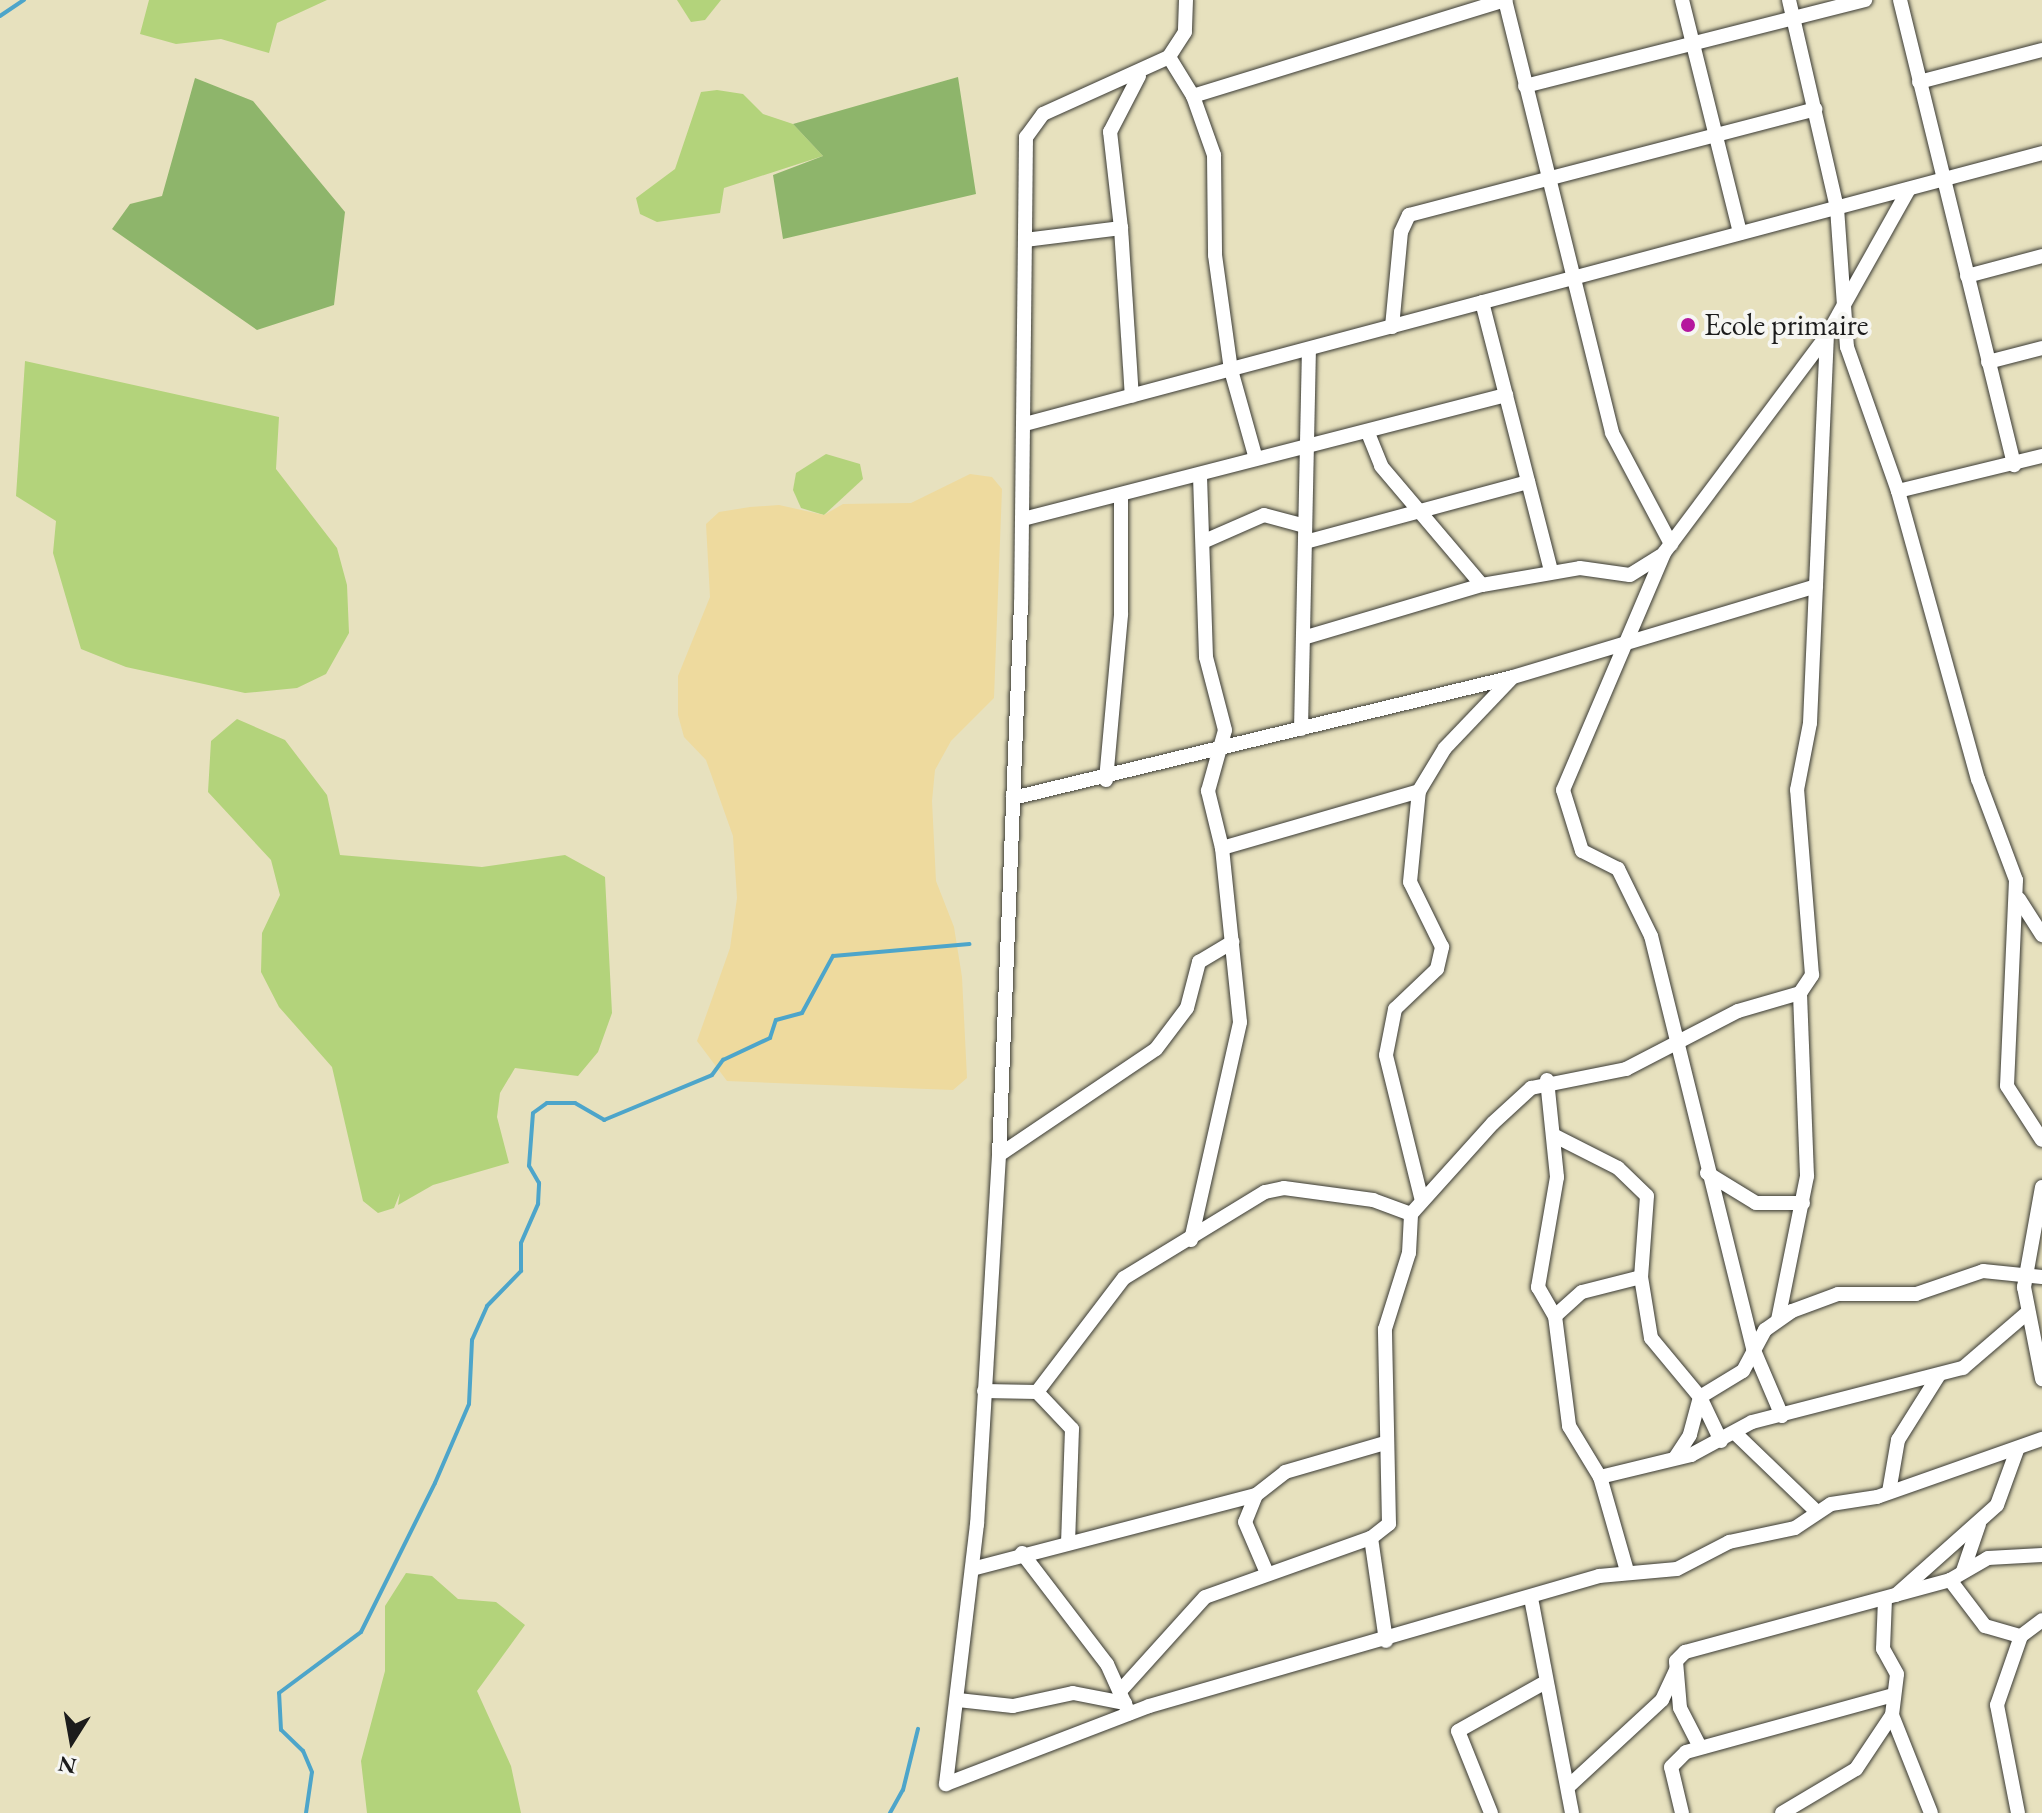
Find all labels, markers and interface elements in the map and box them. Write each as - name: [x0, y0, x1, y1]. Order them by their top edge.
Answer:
- place label: Ecole primaire: [1704, 307, 1868, 343]
- marker: Ecole primaire: [1679, 316, 1697, 334]
- north arrow: [32, 1701, 112, 1781]
- text: N: [56, 1749, 79, 1781]

